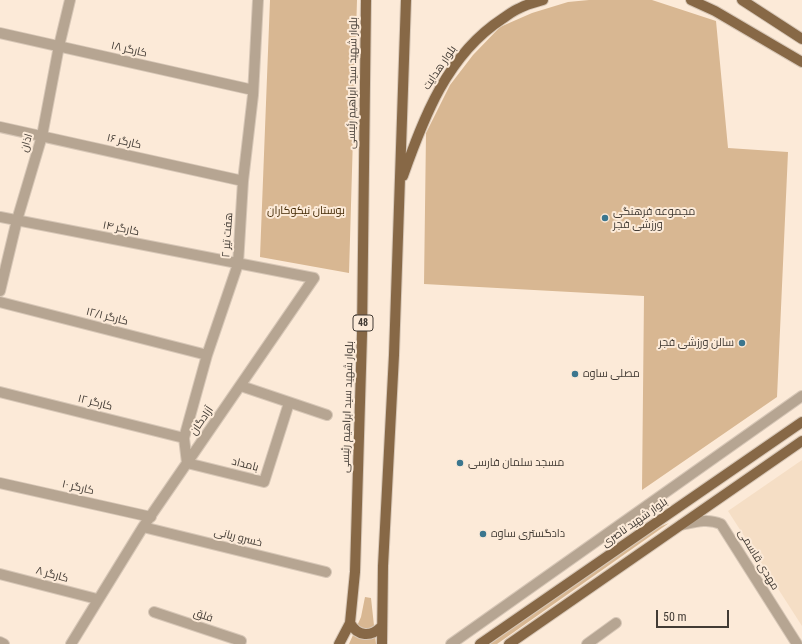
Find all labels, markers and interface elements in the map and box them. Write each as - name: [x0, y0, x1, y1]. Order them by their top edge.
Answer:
- street label: بلوار شهید سید ابراهیم رئیسی: [345, 17, 361, 149]
- street label: کارگر ۱۸: [110, 39, 148, 61]
- street label: بلوار هدایت: [420, 43, 460, 93]
- street label: اذان: [18, 132, 36, 154]
- street label: کارگر ۱۶: [106, 132, 142, 152]
- park label: بوستان نیکوکاران: [267, 204, 345, 218]
- place label: مجموعه فرهنگی ورزشی فجر: [613, 205, 695, 231]
- street label: هفت تیر ۲: [220, 212, 236, 258]
- marker: مجموعه فرهنگی ورزشی فجر: [600, 213, 610, 223]
- street label: کارگر ۱۴: [102, 219, 140, 239]
- street label: کارگر ۱۲/۱: [85, 305, 129, 329]
- road number: 48: [353, 315, 373, 331]
- place label: سالن ورزشی فجر: [659, 336, 734, 350]
- marker: سالن ورزشی فجر: [737, 338, 747, 348]
- street label: بلوار شهید سید ابراهیم رئیسی: [339, 341, 357, 473]
- place label: مصلی ساوه: [583, 367, 640, 381]
- marker: مصلی ساوه: [570, 369, 580, 379]
- street label: کارگر ۱۲: [76, 392, 114, 414]
- street label: آزادگان: [187, 404, 217, 438]
- street label: بامداد: [230, 455, 260, 475]
- place label: مسجد سلمان فارسی: [468, 456, 564, 470]
- marker: مسجد سلمان فارسی: [455, 458, 465, 468]
- street label: کارگر ۱۰: [61, 478, 95, 498]
- street label: بلوار شهید ناصری: [600, 496, 670, 550]
- street label: خسرو ربانی: [213, 526, 263, 550]
- place label: دادگستری ساوه: [491, 527, 565, 541]
- street label: مهدی قاسمی: [735, 527, 781, 593]
- marker: دادگستری ساوه: [478, 529, 488, 539]
- street label: کارگر ۸: [34, 564, 70, 586]
- scale bar: [658, 602, 731, 628]
- street label: فلق: [191, 607, 215, 625]
- text: 50 m: [663, 610, 687, 624]

